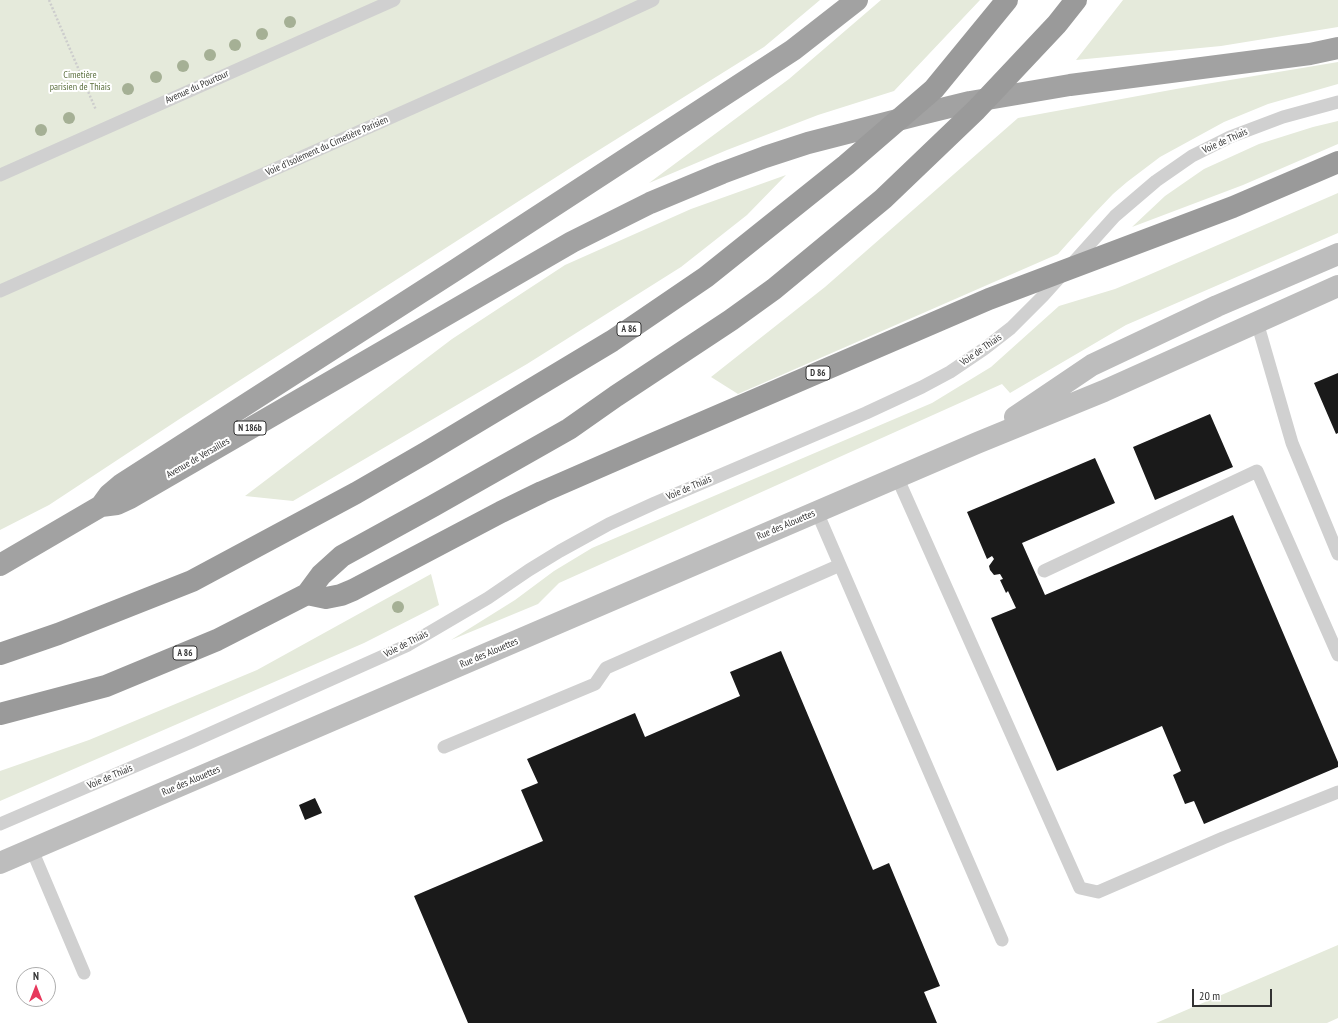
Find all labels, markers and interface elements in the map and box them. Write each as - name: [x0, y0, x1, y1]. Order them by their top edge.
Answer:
- street label: Avenue du Pourtour: [163, 68, 231, 106]
- park label: Cimetière parisien de Thiais: [50, 69, 110, 92]
- street label: Voie d'Isolement du Cimetière Parisien: [264, 114, 390, 178]
- street label: Voie de Thiais: [1201, 126, 1249, 156]
- road number: A 86: [617, 322, 641, 336]
- street label: Voie de Thiais: [958, 331, 1004, 369]
- road number: D 86: [806, 366, 830, 380]
- road number: N 186b: [234, 421, 266, 435]
- street label: Avenue de Versailles: [164, 435, 232, 481]
- street label: Voie de Thiais: [665, 473, 713, 503]
- street label: Rue des Alouettes: [755, 507, 817, 543]
- street label: Voie de Thiais: [382, 628, 430, 660]
- street label: Rue des Alouettes: [458, 635, 520, 671]
- road number: A 86: [173, 646, 197, 660]
- street label: Voie de Thiais: [86, 762, 134, 792]
- street label: Rue des Alouettes: [160, 763, 222, 799]
- north arrow: [16, 967, 56, 1007]
- text: N: [33, 969, 39, 983]
- scale bar: [1194, 981, 1274, 1007]
- text: 20 m: [1199, 988, 1220, 1003]

